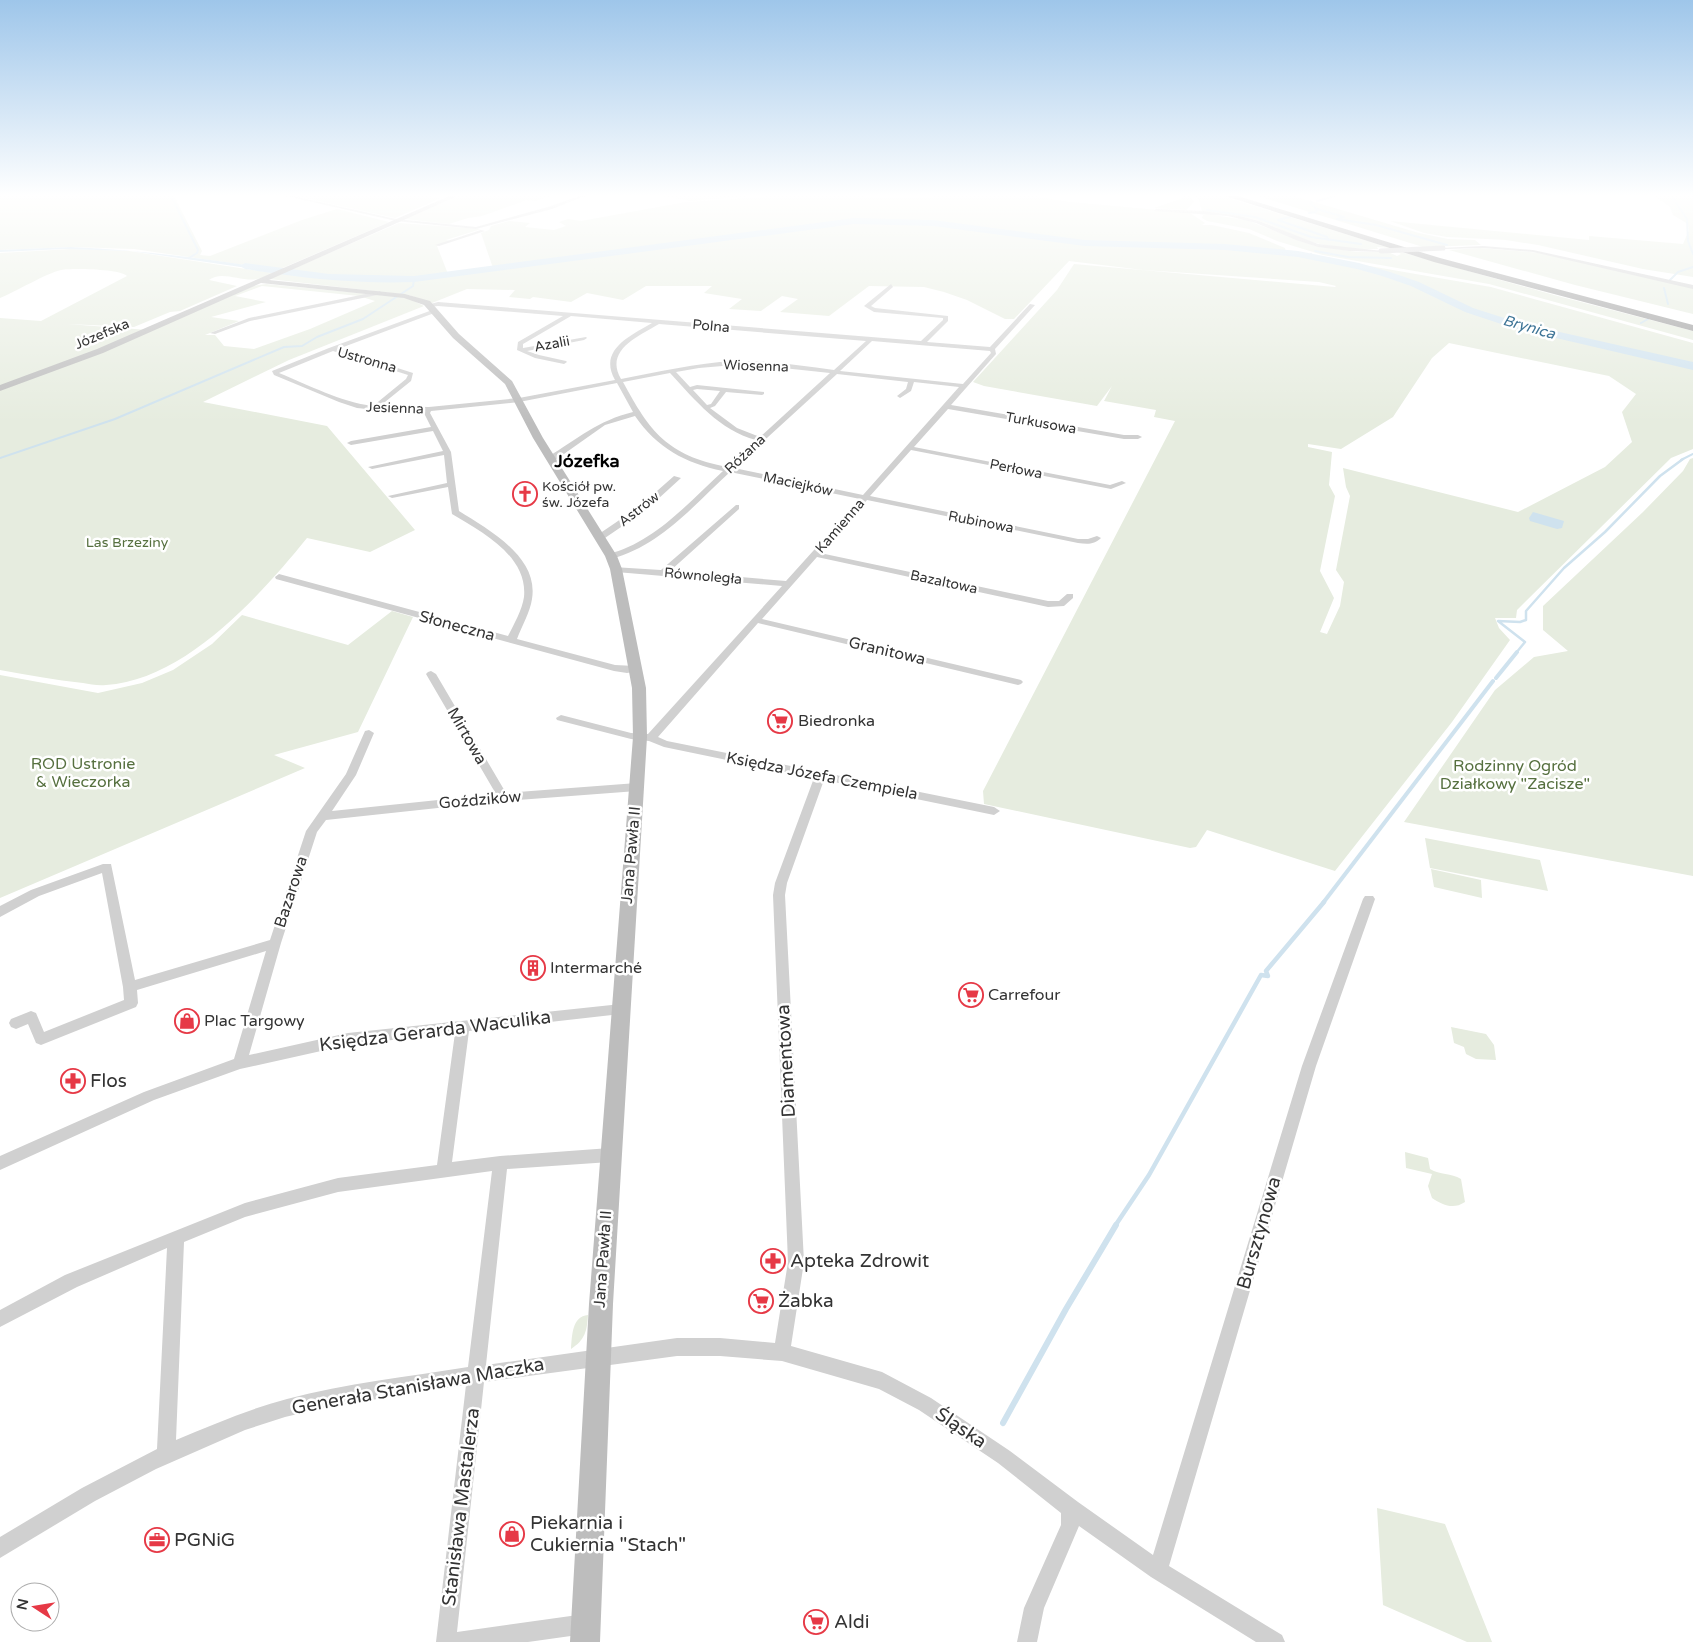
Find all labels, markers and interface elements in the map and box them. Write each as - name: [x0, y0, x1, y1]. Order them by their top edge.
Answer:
- water label: Brynica: [1501, 311, 1558, 343]
- street label: Józefska: [72, 315, 132, 353]
- street label: Polna: [692, 316, 730, 336]
- street label: Azalii: [533, 332, 571, 356]
- street label: Ustronna: [335, 343, 399, 377]
- street label: Wiosenna: [723, 356, 789, 376]
- street label: Jesienna: [366, 399, 424, 417]
- street label: Turkusowa: [1004, 408, 1078, 438]
- street label: Różana: [721, 431, 769, 477]
- district label: Józefka: [553, 450, 620, 472]
- street label: Perłowa: [988, 456, 1044, 482]
- street label: Maciejków: [762, 468, 834, 500]
- place label: Kościół pw. św. Józefa: [542, 478, 616, 511]
- church icon: Kościół pw. św. Józefa: [512, 481, 538, 507]
- street label: Astrów: [615, 488, 663, 530]
- street label: Kamienna: [812, 495, 868, 557]
- street label: Rubinowa: [947, 507, 1015, 537]
- park label: Las Brzeziny: [86, 534, 169, 551]
- street label: Równoległa: [663, 564, 743, 588]
- street label: Bazaltowa: [909, 567, 979, 597]
- street label: Słoneczna: [417, 606, 497, 646]
- street label: Granitowa: [847, 632, 927, 670]
- street label: Mirtowa: [443, 704, 491, 768]
- supermarket icon: Biedronka: [767, 708, 793, 734]
- place label: Biedronka: [798, 711, 875, 731]
- street label: Księdza Józefa Czempiela: [724, 748, 920, 804]
- park label: ROD Ustronie & Wieczorka: [31, 754, 135, 792]
- park label: Rodzinny Ogród Działkowy "Zacisze": [1440, 756, 1590, 794]
- street label: Goździków: [438, 786, 522, 814]
- street label: Jana Pawła II: [617, 806, 645, 904]
- street label: Bazarowa: [270, 854, 312, 930]
- building icon: Intermarché: [520, 955, 546, 981]
- place label: Intermarché: [550, 958, 642, 978]
- supermarket icon: Carrefour: [958, 982, 984, 1008]
- place label: Carrefour: [988, 985, 1061, 1005]
- street label: Diamentowa: [772, 1004, 800, 1118]
- street label: Księdza Gerarda Waculika: [318, 1006, 552, 1056]
- shop icon: Plac Targowy: [174, 1008, 200, 1034]
- place label: Plac Targowy: [204, 1011, 305, 1031]
- pharmacy icon: Flos: [60, 1068, 86, 1094]
- place label: Flos: [90, 1070, 127, 1092]
- street label: Bursztynowa: [1232, 1174, 1286, 1292]
- street label: Jana Pawła II: [590, 1210, 616, 1308]
- pharmacy icon: Apteka Zdrowit: [760, 1248, 786, 1274]
- place label: Apteka Zdrowit: [790, 1250, 929, 1272]
- supermarket icon: Żabka: [748, 1288, 774, 1314]
- place label: Żabka: [778, 1290, 834, 1312]
- street label: Generała Stanisława Maczka: [290, 1353, 546, 1419]
- street label: Śląska: [931, 1402, 991, 1453]
- street label: Stanisława Mastalerza: [438, 1407, 484, 1607]
- place label: Piekarnia i Cukiernia "Stach": [530, 1512, 686, 1556]
- shop icon: Piekarnia i Cukiernia "Stach": [499, 1521, 525, 1547]
- office icon: PGNiG: [144, 1527, 170, 1553]
- place label: PGNiG: [174, 1529, 235, 1551]
- north arrow: [10, 1582, 60, 1632]
- text: N: [13, 1597, 32, 1612]
- supermarket icon: Aldi: [803, 1609, 829, 1635]
- place label: Aldi: [834, 1611, 870, 1633]

